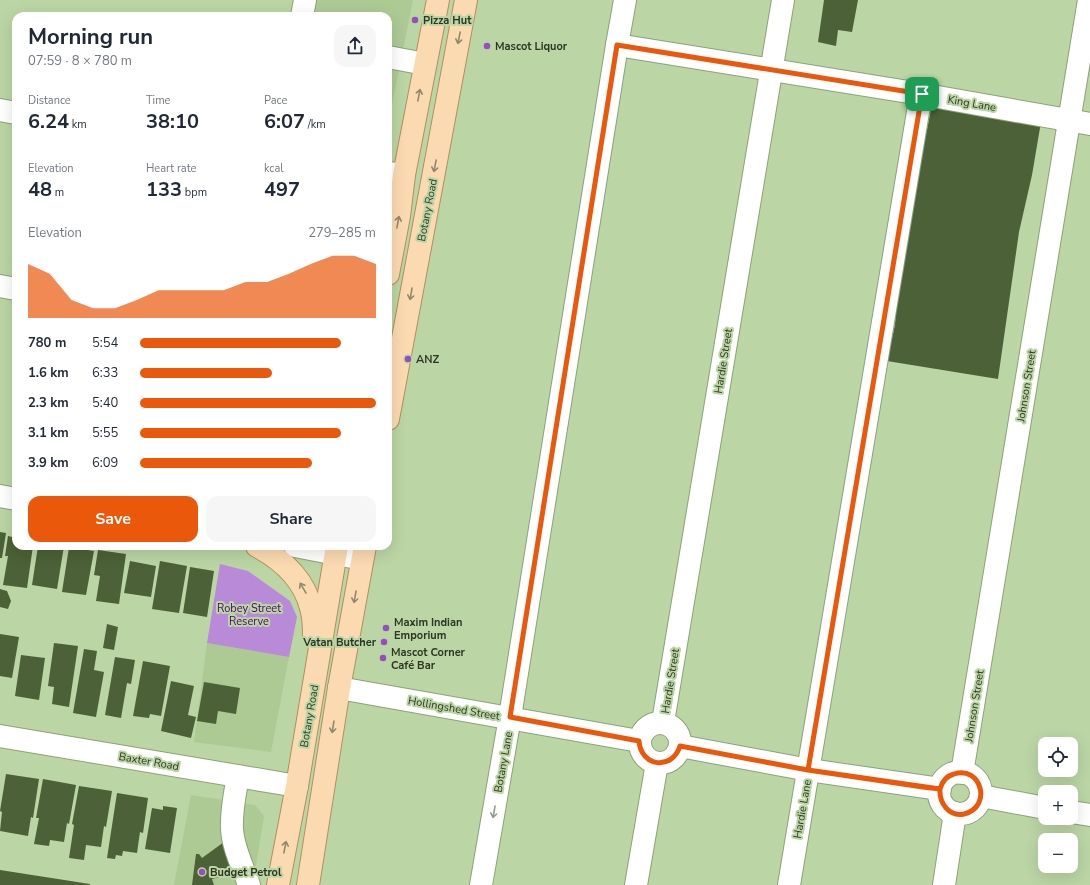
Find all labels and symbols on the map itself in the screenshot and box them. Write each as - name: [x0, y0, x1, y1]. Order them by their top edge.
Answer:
- place label: Pizza Hut: [423, 13, 472, 28]
- marker: Pizza Hut: [410, 15, 420, 25]
- one-way arrow: [455, 31, 463, 44]
- place label: Mascot Liquor: [495, 39, 568, 54]
- marker: Mascot Liquor: [482, 41, 492, 51]
- pin: [905, 77, 939, 111]
- one-way arrow: [415, 89, 423, 102]
- street label: King Lane: [947, 92, 997, 115]
- one-way arrow: [431, 159, 439, 172]
- street label: Botany Road: [414, 178, 441, 243]
- one-way arrow: [394, 216, 402, 229]
- one-way arrow: [407, 287, 415, 300]
- street label: Hardie Street: [711, 327, 736, 395]
- street label: Johnson Street: [1013, 349, 1040, 424]
- place label: ANZ: [416, 352, 439, 367]
- marker: ANZ: [403, 354, 413, 364]
- one-way arrow: [299, 582, 307, 594]
- one-way arrow: [351, 591, 359, 604]
- park label: Robey Street Reserve: [217, 601, 281, 629]
- place label: Maxim Indian Emporium: [394, 615, 462, 643]
- marker: Maxim Indian Emporium: [381, 623, 391, 633]
- place label: Vatan Butcher: [302, 635, 377, 650]
- marker: Vatan Butcher: [379, 637, 389, 647]
- place label: Mascot Corner Café Bar: [391, 645, 466, 673]
- street label: Hardie Street: [658, 647, 683, 715]
- marker: Mascot Corner Café Bar: [378, 653, 388, 663]
- street label: Johnson Street: [961, 669, 988, 744]
- street label: Botany Road: [297, 684, 322, 749]
- street label: Hollingshed Street: [407, 693, 501, 724]
- one-way arrow: [329, 720, 337, 733]
- street label: Botany Lane: [491, 730, 516, 794]
- street label: Baxter Road: [118, 749, 180, 774]
- street label: Hardie Lane: [790, 778, 815, 840]
- one-way arrow: [490, 806, 498, 819]
- one-way arrow: [281, 841, 289, 854]
- place label: Budget Petrol: [210, 865, 282, 880]
- marker: Budget Petrol: [197, 867, 207, 877]

